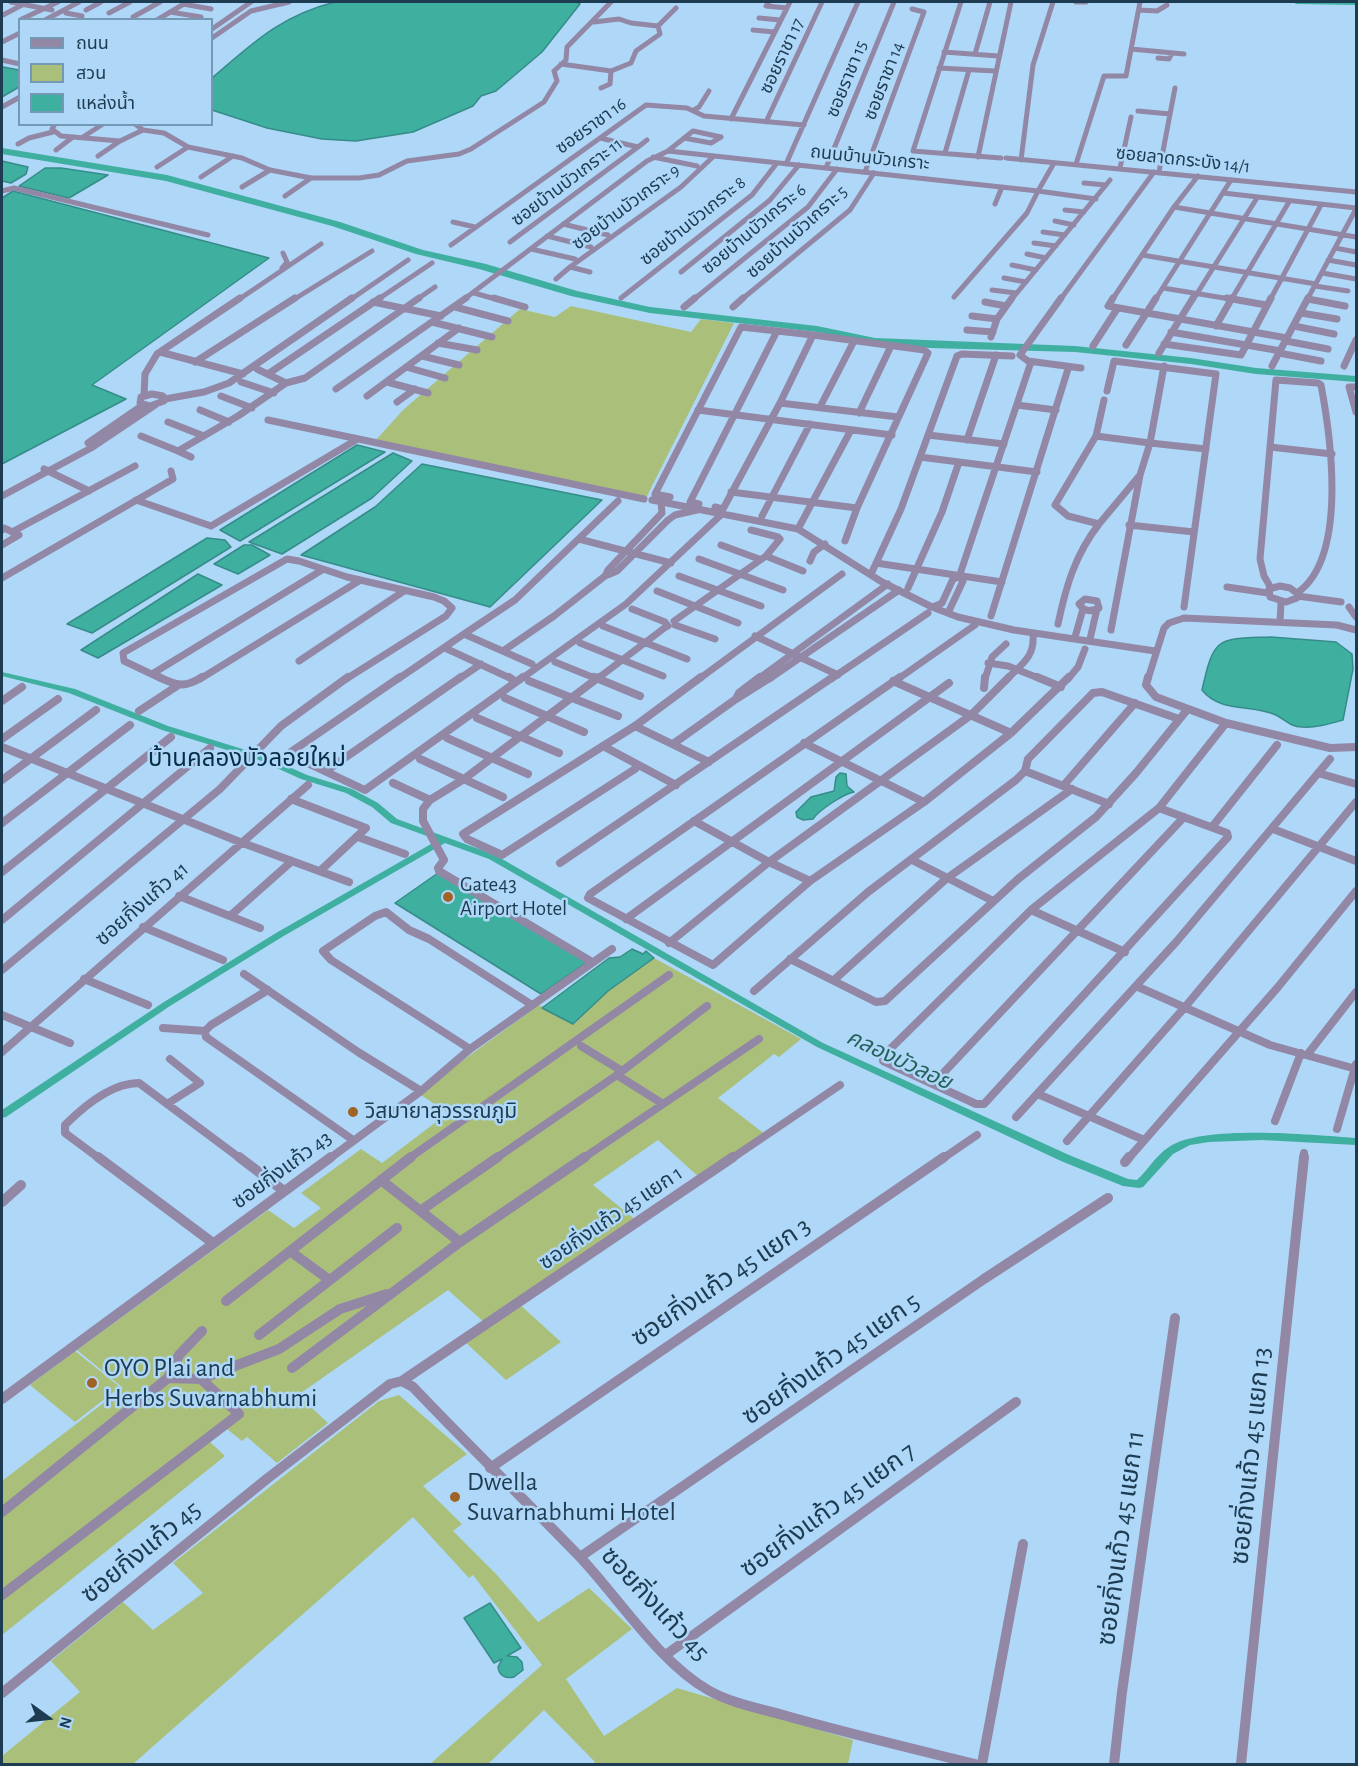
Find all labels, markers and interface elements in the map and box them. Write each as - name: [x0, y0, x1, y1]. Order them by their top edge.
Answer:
- street label: ซอยราชา 17: [755, 15, 809, 97]
- legend: [18, 18, 213, 126]
- text: ถนน: [76, 35, 109, 53]
- street label: ซอยราชา 15: [822, 37, 872, 121]
- street label: ซอยราชา 14: [859, 39, 909, 123]
- text: สวน: [76, 65, 106, 83]
- street label: ซอยราชา 16: [552, 93, 630, 159]
- text: แหล่งน้ำ: [76, 95, 135, 113]
- street label: ซอยบ้านบัวเกราะ 11: [507, 133, 627, 231]
- street label: ถนนบ้านบัวเกราะ: [809, 141, 931, 175]
- street label: ซอยลาดกระบัง 14/1: [1115, 142, 1251, 178]
- street label: ซอยบ้านบัวเกราะ 9: [568, 159, 684, 255]
- street label: ซอยบ้านบัวเกราะ 8: [636, 172, 750, 270]
- street label: ซอยบ้านบัวเกราะ 6: [697, 179, 811, 279]
- street label: ซอยบ้านบัวเกราะ 5: [742, 181, 852, 283]
- district label: บ้านคลองบัวลอยใหม่: [148, 745, 346, 773]
- street label: ซอยกิ่งแก้ว 41: [90, 857, 194, 951]
- place label: Gate43 Airport Hotel: [460, 872, 567, 922]
- marker: Gate43 Airport Hotel: [441, 890, 455, 904]
- water label: คลองบัวลอย: [842, 1024, 956, 1096]
- place label: วิสมายาสุวรรณภูมิ: [365, 1099, 517, 1125]
- marker: วิสมายาสุวรรณภูมิ: [346, 1105, 360, 1119]
- street label: ซอยกิ่งแก้ว 43: [227, 1125, 337, 1215]
- street label: ซอยกิ่งแก้ว 45 แยก 1: [534, 1161, 688, 1275]
- street label: ซอยกิ่งแก้ว 45 แยก 3: [625, 1210, 817, 1354]
- street label: ซอยกิ่งแก้ว 45 แยก 5: [736, 1286, 926, 1432]
- street label: ซอยกิ่งแก้ว 45 แยก 13: [1224, 1346, 1278, 1566]
- place label: OYO Plai and Herbs Suvarnabhumi: [104, 1352, 317, 1414]
- marker: OYO Plai and Herbs Suvarnabhumi: [85, 1376, 99, 1390]
- street label: ซอยกิ่งแก้ว 45 แยก 11: [1090, 1429, 1152, 1647]
- street label: ซอยกิ่งแก้ว 45 แยก 7: [734, 1436, 922, 1584]
- place label: Dwella Suvarnabhumi Hotel: [467, 1466, 676, 1528]
- marker: Dwella Suvarnabhumi Hotel: [448, 1490, 462, 1504]
- street label: ซอยกิ่งแก้ว 45: [75, 1494, 207, 1610]
- street label: ซอยกิ่งแก้ว 45: [594, 1540, 716, 1668]
- north arrow: [18, 1688, 78, 1748]
- text: N: [56, 1715, 75, 1730]

